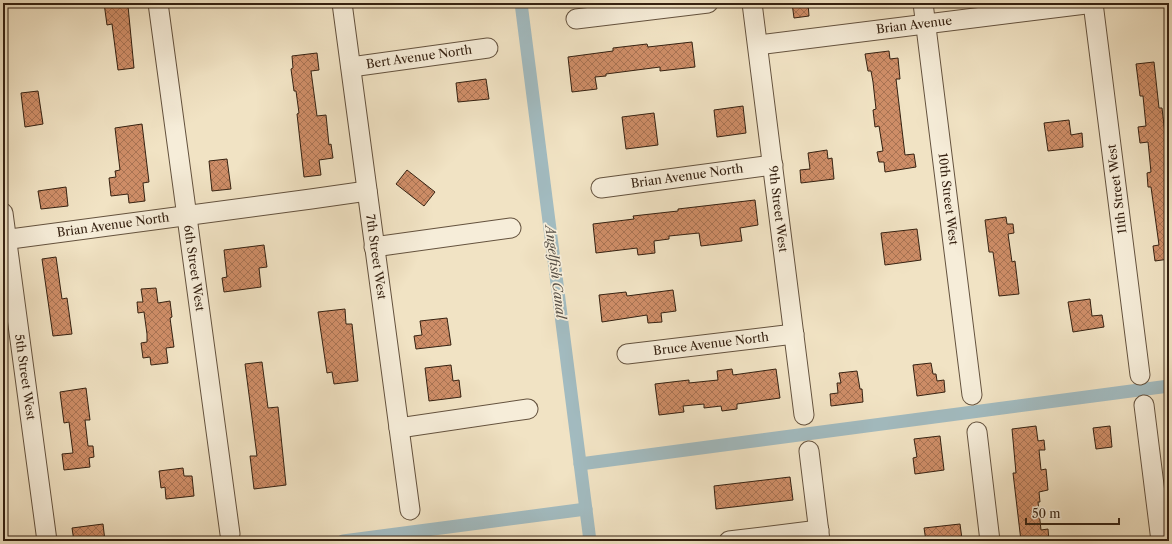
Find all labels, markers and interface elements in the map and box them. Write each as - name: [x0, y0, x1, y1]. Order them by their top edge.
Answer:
- street label: Brian Avenue: [875, 12, 953, 37]
- street label: Bert Avenue North: [365, 42, 473, 71]
- street label: 11th Street West: [1103, 143, 1129, 235]
- street label: 10th Street West: [935, 152, 962, 247]
- street label: Brian Avenue North: [630, 160, 745, 191]
- street label: 9th Street West: [766, 165, 791, 254]
- street label: Brian Avenue North: [56, 209, 171, 240]
- street label: 7th Street West: [363, 213, 390, 301]
- water label: Angelfish Canal: [542, 222, 570, 322]
- street label: 6th Street West: [181, 224, 208, 313]
- street label: Bruce Avenue North: [652, 329, 770, 358]
- street label: 5th Street West: [12, 333, 39, 422]
- scale bar: [1026, 500, 1119, 526]
- text: 50 m: [1032, 506, 1061, 521]

